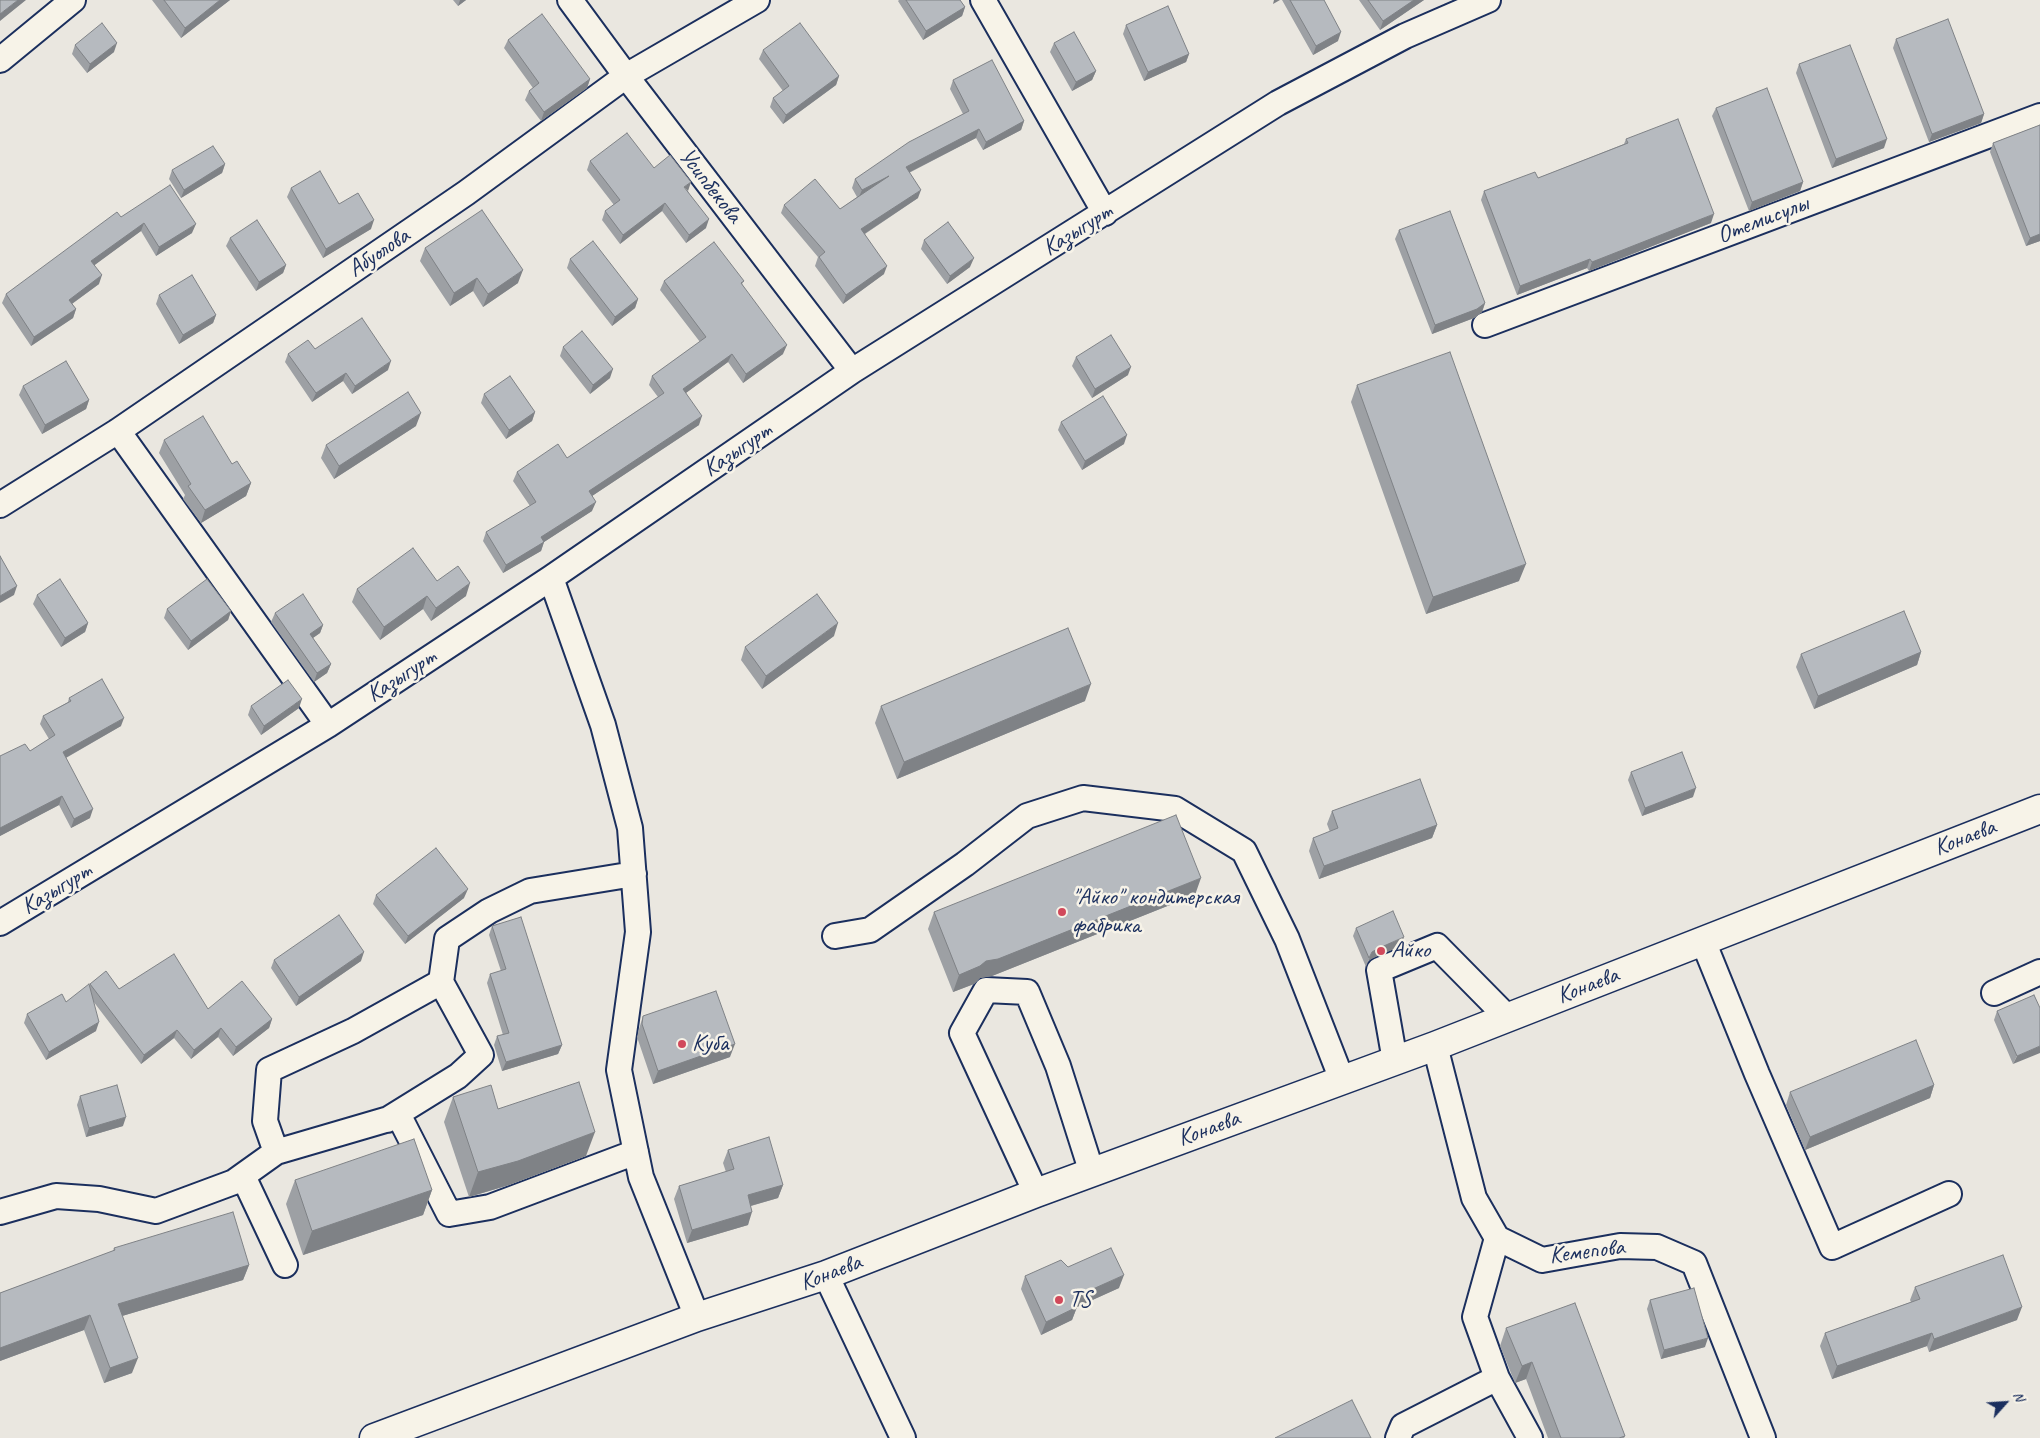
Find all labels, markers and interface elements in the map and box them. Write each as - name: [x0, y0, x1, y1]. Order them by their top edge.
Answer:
- street label: Усипбекова: [672, 143, 748, 229]
- street label: Отемисулы: [1713, 189, 1813, 251]
- street label: Казыгурт: [1037, 197, 1119, 263]
- street label: Абуолова: [343, 222, 415, 284]
- street label: Казыгурт: [698, 416, 778, 484]
- street label: Казыгурт: [362, 643, 442, 709]
- street label: Конаева: [1930, 813, 2000, 863]
- street label: Казыгурт: [16, 857, 98, 921]
- place label: "Айко" кондитерская фабрика: [1072, 884, 1239, 940]
- marker: "Айко" кондитерская фабрика: [1056, 906, 1068, 918]
- place label: Айко: [1391, 937, 1430, 965]
- marker: Айко: [1375, 945, 1387, 957]
- street label: Конаева: [1553, 961, 1623, 1011]
- place label: Куба: [692, 1030, 728, 1058]
- marker: Куба: [676, 1038, 688, 1050]
- street label: Конаева: [1174, 1105, 1244, 1153]
- street label: Кемепова: [1548, 1233, 1626, 1271]
- street label: Конаева: [796, 1248, 866, 1298]
- place label: TS: [1069, 1286, 1091, 1314]
- marker: TS: [1053, 1294, 1065, 1306]
- north arrow: [1980, 1378, 2030, 1428]
- text: N: [2009, 1389, 2028, 1404]

